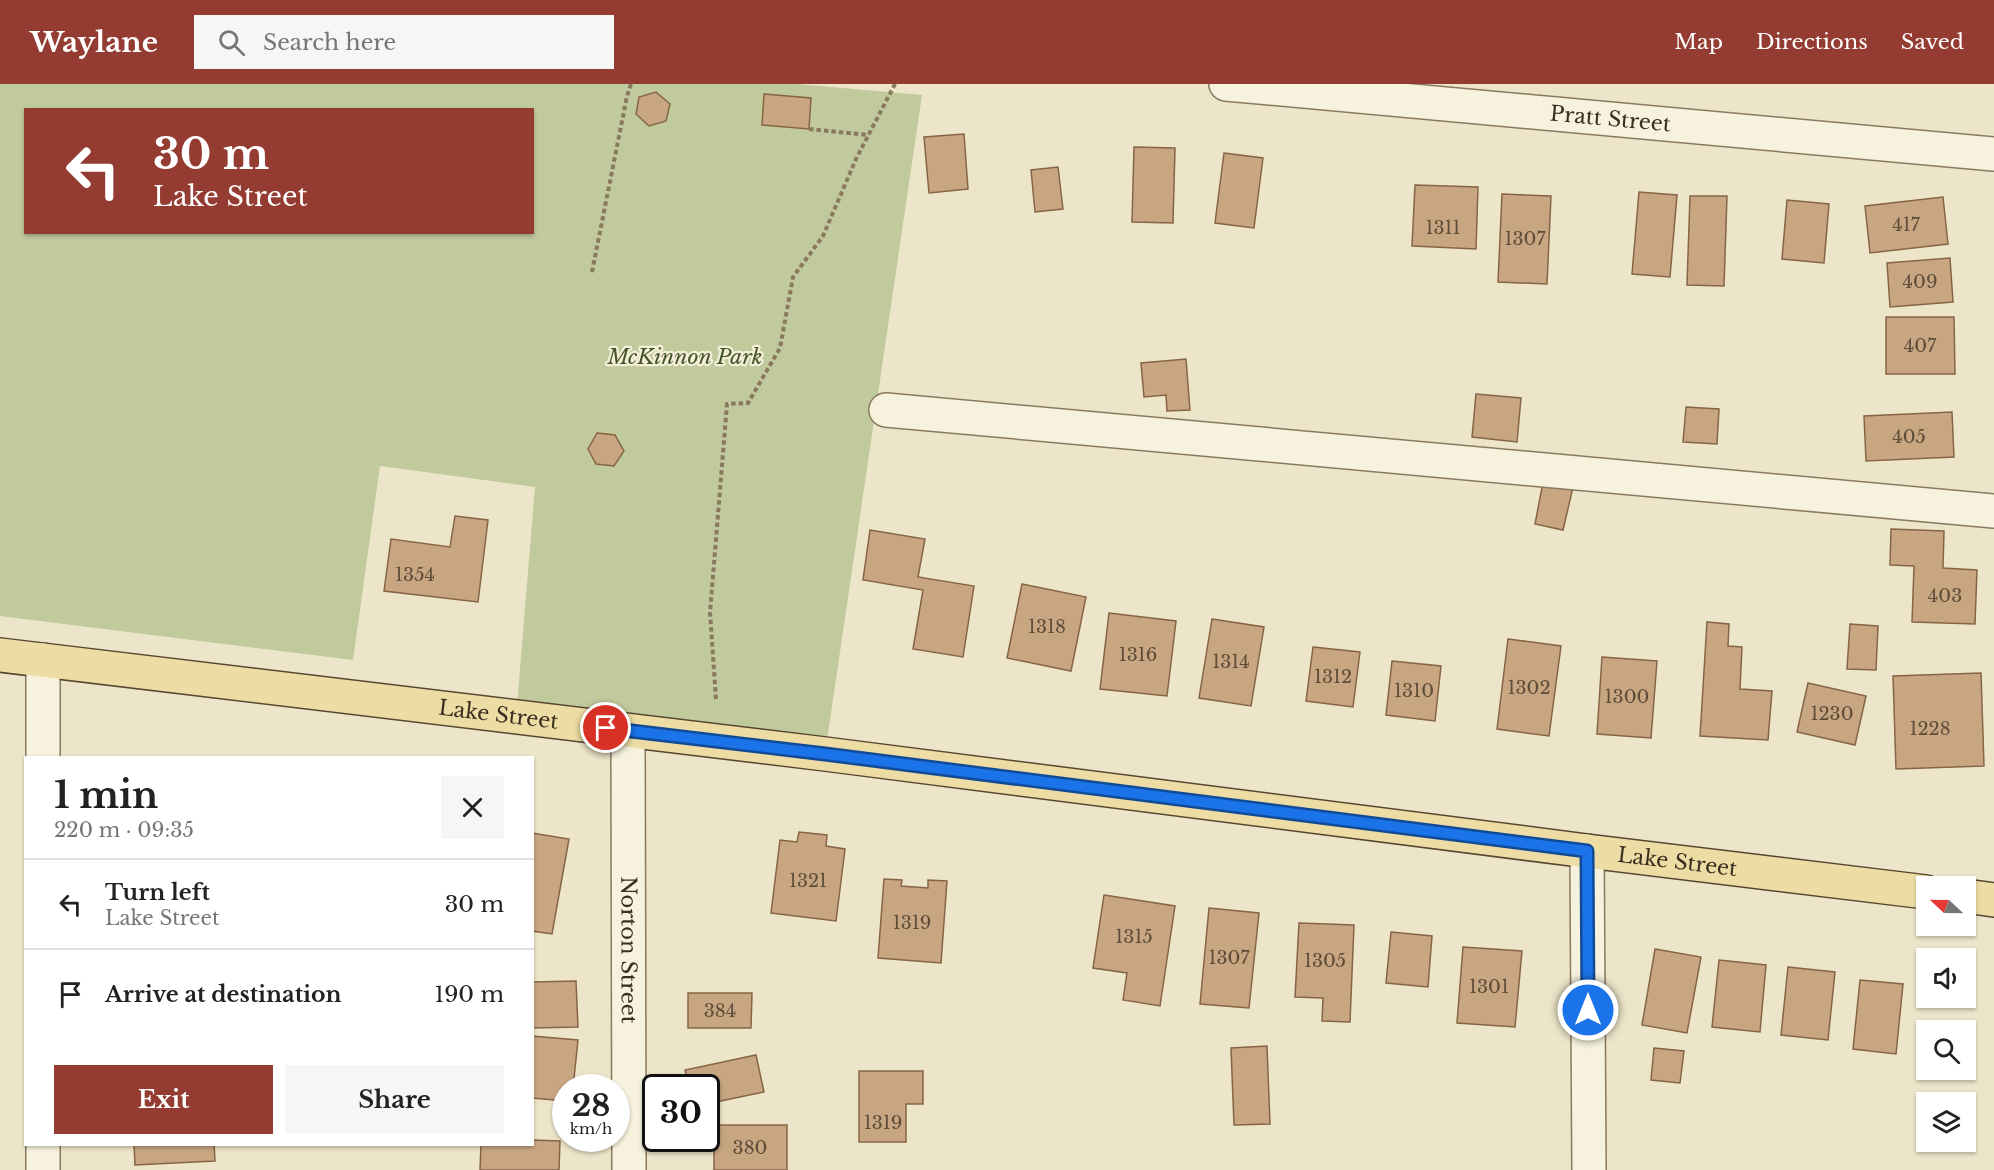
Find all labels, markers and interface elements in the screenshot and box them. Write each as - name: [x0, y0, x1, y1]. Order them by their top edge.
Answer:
- search box: [194, 15, 614, 69]
- text: Waylane: [30, 25, 158, 60]
- icon: search: [215, 26, 248, 59]
- text: Search here: [263, 29, 396, 56]
- text: Map: [1674, 29, 1723, 55]
- text: Directions: [1756, 29, 1868, 55]
- text: Saved: [1901, 29, 1964, 55]
- street label: Pratt Street: [1549, 101, 1672, 137]
- text: 30 m: [153, 128, 269, 180]
- icon: left: [54, 132, 132, 210]
- text: Lake Street: [153, 180, 308, 213]
- house number: 417: [1892, 214, 1921, 236]
- house number: 1311: [1425, 217, 1461, 239]
- house number: 1307: [1504, 228, 1546, 250]
- house number: 409: [1903, 271, 1937, 293]
- house number: 407: [1904, 335, 1937, 357]
- park label: McKinnon Park: [606, 344, 763, 370]
- house number: 405: [1892, 426, 1926, 448]
- house number: 1354: [395, 564, 435, 586]
- house number: 403: [1928, 585, 1962, 607]
- house number: 1318: [1028, 616, 1066, 638]
- house number: 1316: [1119, 644, 1157, 666]
- house number: 1314: [1212, 651, 1250, 673]
- house number: 1312: [1314, 666, 1352, 688]
- house number: 1302: [1507, 677, 1551, 699]
- house number: 1310: [1394, 680, 1434, 702]
- house number: 1300: [1605, 686, 1649, 708]
- street label: Lake Street: [437, 695, 560, 735]
- pin: [580, 702, 631, 753]
- house number: 1230: [1810, 703, 1854, 725]
- icon: arrive: [589, 711, 622, 744]
- house number: 1228: [1909, 718, 1951, 740]
- text: 1 min: [54, 773, 158, 818]
- button: close: [441, 776, 504, 839]
- text: 220 m · 09:35: [54, 818, 194, 842]
- street label: Lake Street: [1616, 842, 1739, 882]
- house number: 1321: [789, 870, 827, 892]
- street label: Norton Street: [615, 876, 642, 1024]
- north arrow: [1916, 876, 1976, 936]
- map controls: [1916, 876, 1976, 1152]
- text: Turn left: [105, 879, 210, 906]
- icon: left: [54, 888, 87, 921]
- text: 30 m: [445, 891, 504, 918]
- text: Lake Street: [105, 906, 220, 930]
- house number: 1319: [893, 912, 931, 934]
- house number: 1315: [1115, 926, 1153, 948]
- house number: 1307: [1208, 947, 1250, 969]
- button: sound: [1916, 948, 1976, 1008]
- house number: 1305: [1304, 950, 1346, 972]
- house number: 1301: [1469, 976, 1509, 998]
- icon: arrive: [54, 978, 87, 1011]
- position arrow: [1556, 978, 1620, 1042]
- text: Arrive at destination: [105, 981, 342, 1008]
- text: 190 m: [434, 981, 504, 1008]
- house number: 384: [704, 1000, 736, 1022]
- button: search: [1916, 1020, 1976, 1080]
- button: Exit: [54, 1065, 273, 1134]
- button: Share: [285, 1065, 504, 1134]
- speed limit sign: 30: [642, 1074, 720, 1152]
- text: 28: [572, 1087, 610, 1124]
- button: layers: [1916, 1092, 1976, 1152]
- house number: 1319: [864, 1112, 902, 1134]
- text: km/h: [570, 1119, 612, 1138]
- house number: 380: [733, 1137, 767, 1159]

